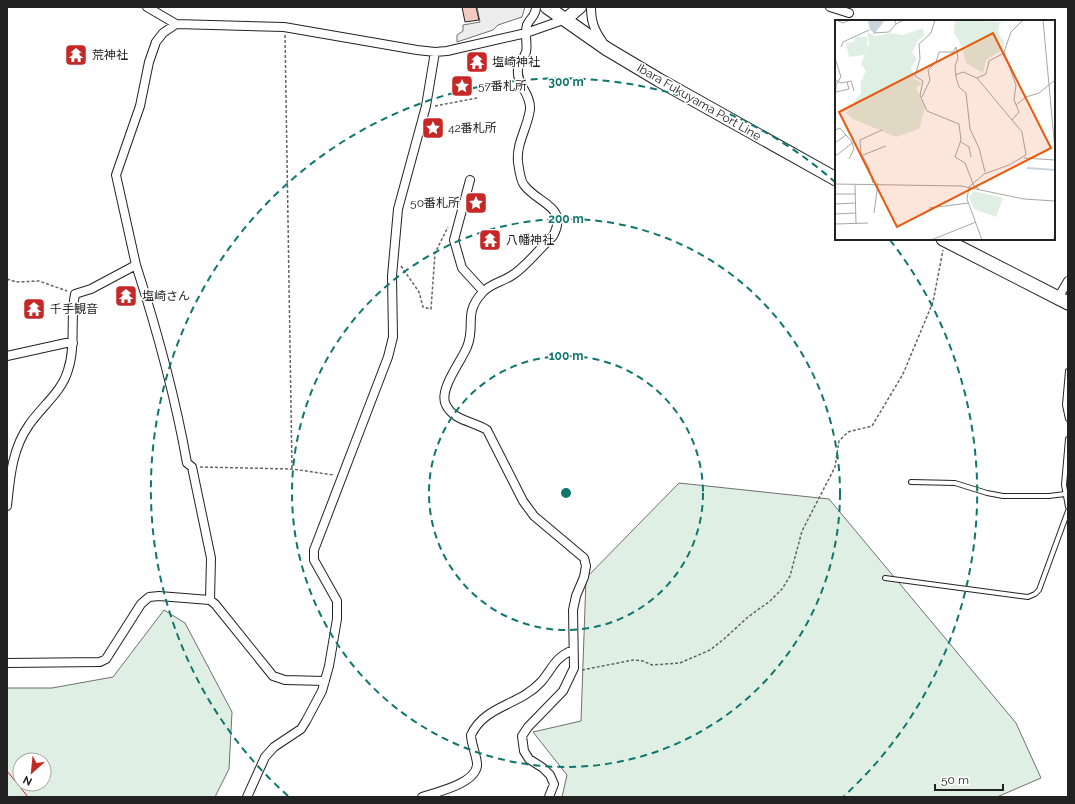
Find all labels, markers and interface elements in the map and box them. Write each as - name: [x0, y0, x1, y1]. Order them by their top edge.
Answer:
- inset map: [835, 20, 1055, 240]
- temple icon: 荒神社: [63, 42, 89, 68]
- place label: 荒神社: [92, 48, 128, 62]
- temple icon: 塩崎神社: [464, 49, 490, 75]
- place label: 塩崎神社: [492, 55, 540, 69]
- street label: Ibara Fukuyama Port Line: [634, 61, 764, 143]
- place icon: 57番札所: [449, 73, 475, 99]
- text: 300 m: [548, 75, 584, 89]
- place label: 57番札所: [478, 79, 527, 93]
- place icon: 42番札所: [420, 115, 446, 141]
- place label: 42番札所: [448, 121, 497, 135]
- place icon: 50番札所: [463, 190, 489, 216]
- place label: 50番札所: [410, 196, 460, 210]
- text: 200 m: [548, 212, 584, 226]
- temple icon: 八幡神社: [477, 227, 503, 253]
- place label: 八幡神社: [506, 233, 554, 247]
- temple icon: 塩崎さん: [113, 283, 139, 309]
- place label: 塩崎さん: [142, 289, 190, 303]
- temple icon: 千手観音: [21, 296, 47, 322]
- place label: 千手観音: [50, 302, 98, 316]
- text: 100 m: [549, 349, 583, 363]
- centre of rings: [559, 486, 573, 500]
- north arrow: [12, 752, 52, 792]
- scale bar: [935, 766, 1003, 792]
- text: N: [21, 773, 34, 788]
- text: 50 m: [941, 773, 969, 787]

